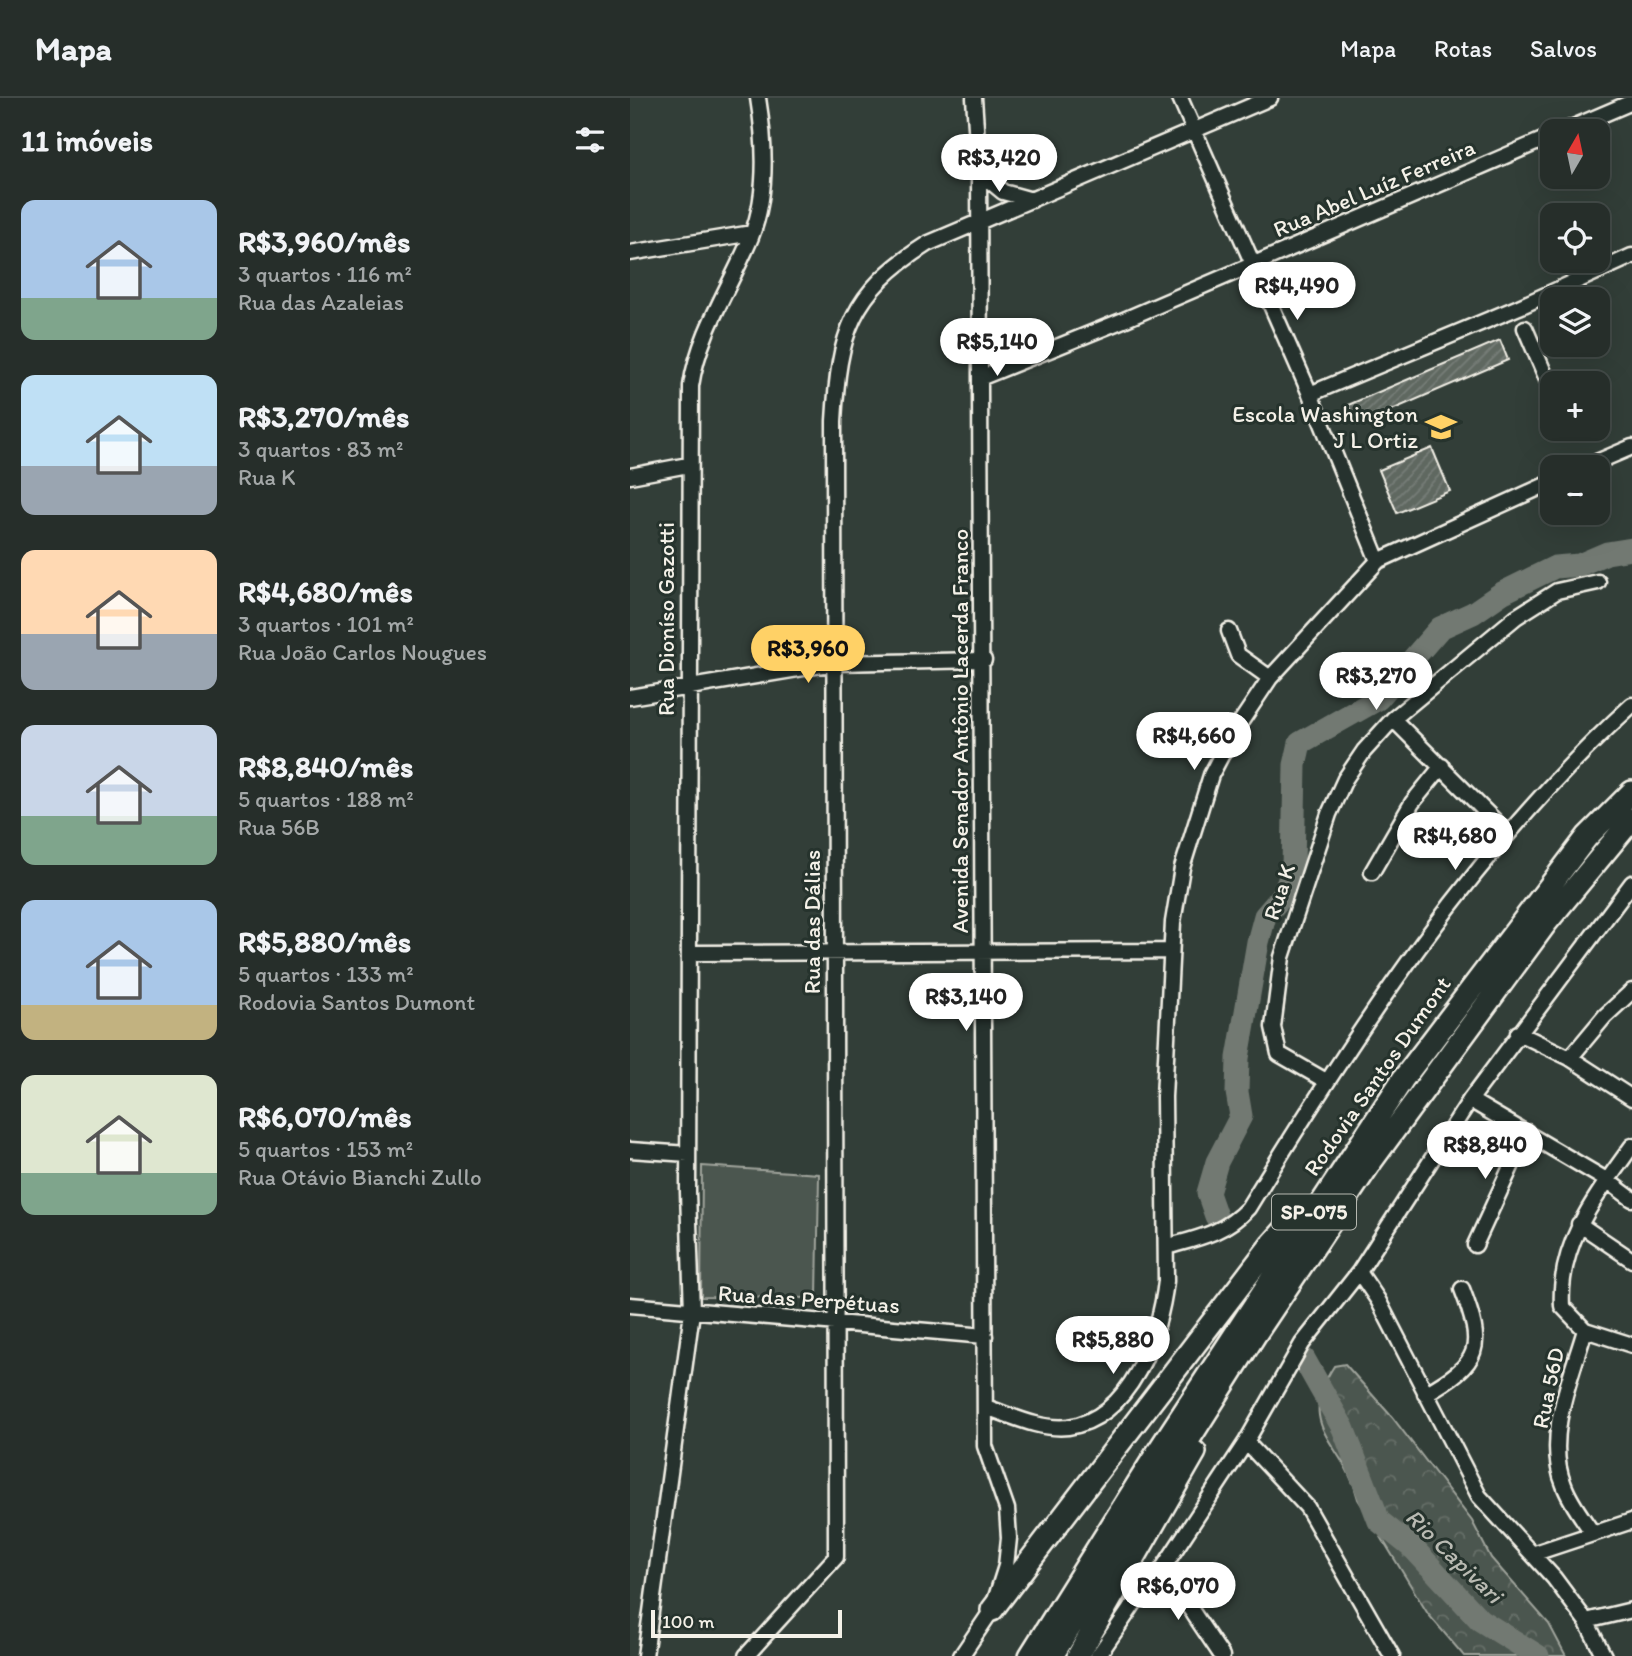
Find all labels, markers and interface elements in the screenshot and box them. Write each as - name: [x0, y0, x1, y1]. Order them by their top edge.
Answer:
- text: Mapa: [35, 29, 112, 68]
- text: Mapa: [1340, 34, 1396, 63]
- text: Rotas: [1434, 34, 1492, 63]
- text: Salvos: [1530, 34, 1597, 63]
- north arrow: [1540, 119, 1610, 189]
- map controls: [1540, 119, 1610, 525]
- icon: filters: [571, 121, 609, 159]
- text: 11 imóveis: [21, 122, 153, 159]
- street label: Rua Abel Luíz Ferreira: [1269, 133, 1479, 243]
- pin: R$3,420: [934, 134, 1064, 194]
- text: R$3,420: [957, 143, 1041, 171]
- button: locate: [1540, 203, 1610, 273]
- text: R$3,960/mês: [238, 223, 410, 260]
- icon: home: [77, 228, 161, 312]
- text: 3 quartos · 116 m²: [238, 260, 412, 288]
- pin: R$4,490: [1232, 262, 1362, 322]
- text: R$4,490: [1255, 271, 1339, 299]
- button: layers: [1540, 287, 1610, 357]
- text: Rua das Azaleias: [238, 288, 404, 316]
- pin: R$5,140: [932, 318, 1062, 378]
- text: R$5,140: [956, 327, 1038, 355]
- button: +: [1540, 371, 1610, 441]
- text: R$3,270/mês: [238, 398, 409, 435]
- place label: Escola Washington J L Ortiz: [1232, 400, 1418, 454]
- icon: home: [77, 403, 161, 487]
- school or university icon: Escola Washington J L Ortiz: [1424, 410, 1458, 444]
- text: 3 quartos · 83 m²: [238, 435, 403, 463]
- button: −: [1540, 455, 1610, 525]
- text: Rua K: [238, 463, 296, 491]
- street label: Rua Dioníso Gazotti: [652, 522, 680, 716]
- street label: Avenida Senador Antônio Lacerda Franco: [946, 529, 974, 933]
- text: R$4,680/mês: [238, 573, 413, 610]
- icon: home: [77, 578, 161, 662]
- text: 3 quartos · 101 m²: [238, 610, 414, 638]
- pin: R$3,960: [743, 626, 873, 685]
- text: R$3,960: [767, 634, 849, 662]
- text: Rua João Carlos Nougues: [238, 638, 487, 666]
- pin: R$3,270: [1311, 652, 1441, 712]
- text: R$3,270: [1335, 661, 1417, 689]
- pin: R$4,660: [1129, 712, 1259, 772]
- text: R$4,660: [1152, 721, 1236, 749]
- text: R$8,840/mês: [238, 748, 413, 785]
- icon: home: [77, 753, 161, 837]
- text: 5 quartos · 188 m²: [238, 785, 414, 813]
- pin: R$4,680: [1390, 812, 1520, 872]
- text: Rua 56B: [238, 813, 320, 841]
- text: R$4,680: [1413, 821, 1497, 849]
- street label: Rua das Dálias: [798, 850, 826, 994]
- street label: Rua K: [1257, 860, 1301, 924]
- text: R$5,880/mês: [238, 923, 411, 960]
- icon: home: [77, 928, 161, 1012]
- text: 5 quartos · 133 m²: [238, 960, 414, 988]
- street label: Rodovia Santos Dumont: [1298, 971, 1457, 1181]
- pin: R$3,140: [901, 974, 1031, 1033]
- text: R$3,140: [925, 982, 1007, 1010]
- text: Rodovia Santos Dumont: [238, 988, 475, 1016]
- text: R$6,070/mês: [238, 1098, 412, 1135]
- icon: home: [77, 1103, 161, 1187]
- pin: R$8,840: [1420, 1122, 1550, 1181]
- text: R$8,840: [1443, 1130, 1527, 1158]
- text: 5 quartos · 153 m²: [238, 1135, 413, 1163]
- text: Rua Otávio Bianchi Zullo: [238, 1163, 482, 1191]
- road number: SP-075: [1272, 1194, 1356, 1230]
- street label: Rua das Perpétuas: [717, 1279, 901, 1319]
- pin: R$5,880: [1048, 1316, 1178, 1376]
- text: R$5,880: [1072, 1325, 1154, 1353]
- street label: Rua 56D: [1526, 1345, 1570, 1431]
- water label: Rio Capivari: [1400, 1502, 1511, 1611]
- pin: R$6,070: [1113, 1562, 1243, 1622]
- text: R$6,070: [1137, 1571, 1219, 1599]
- scale bar: [651, 1607, 842, 1639]
- text: 100 m: [662, 1610, 714, 1633]

